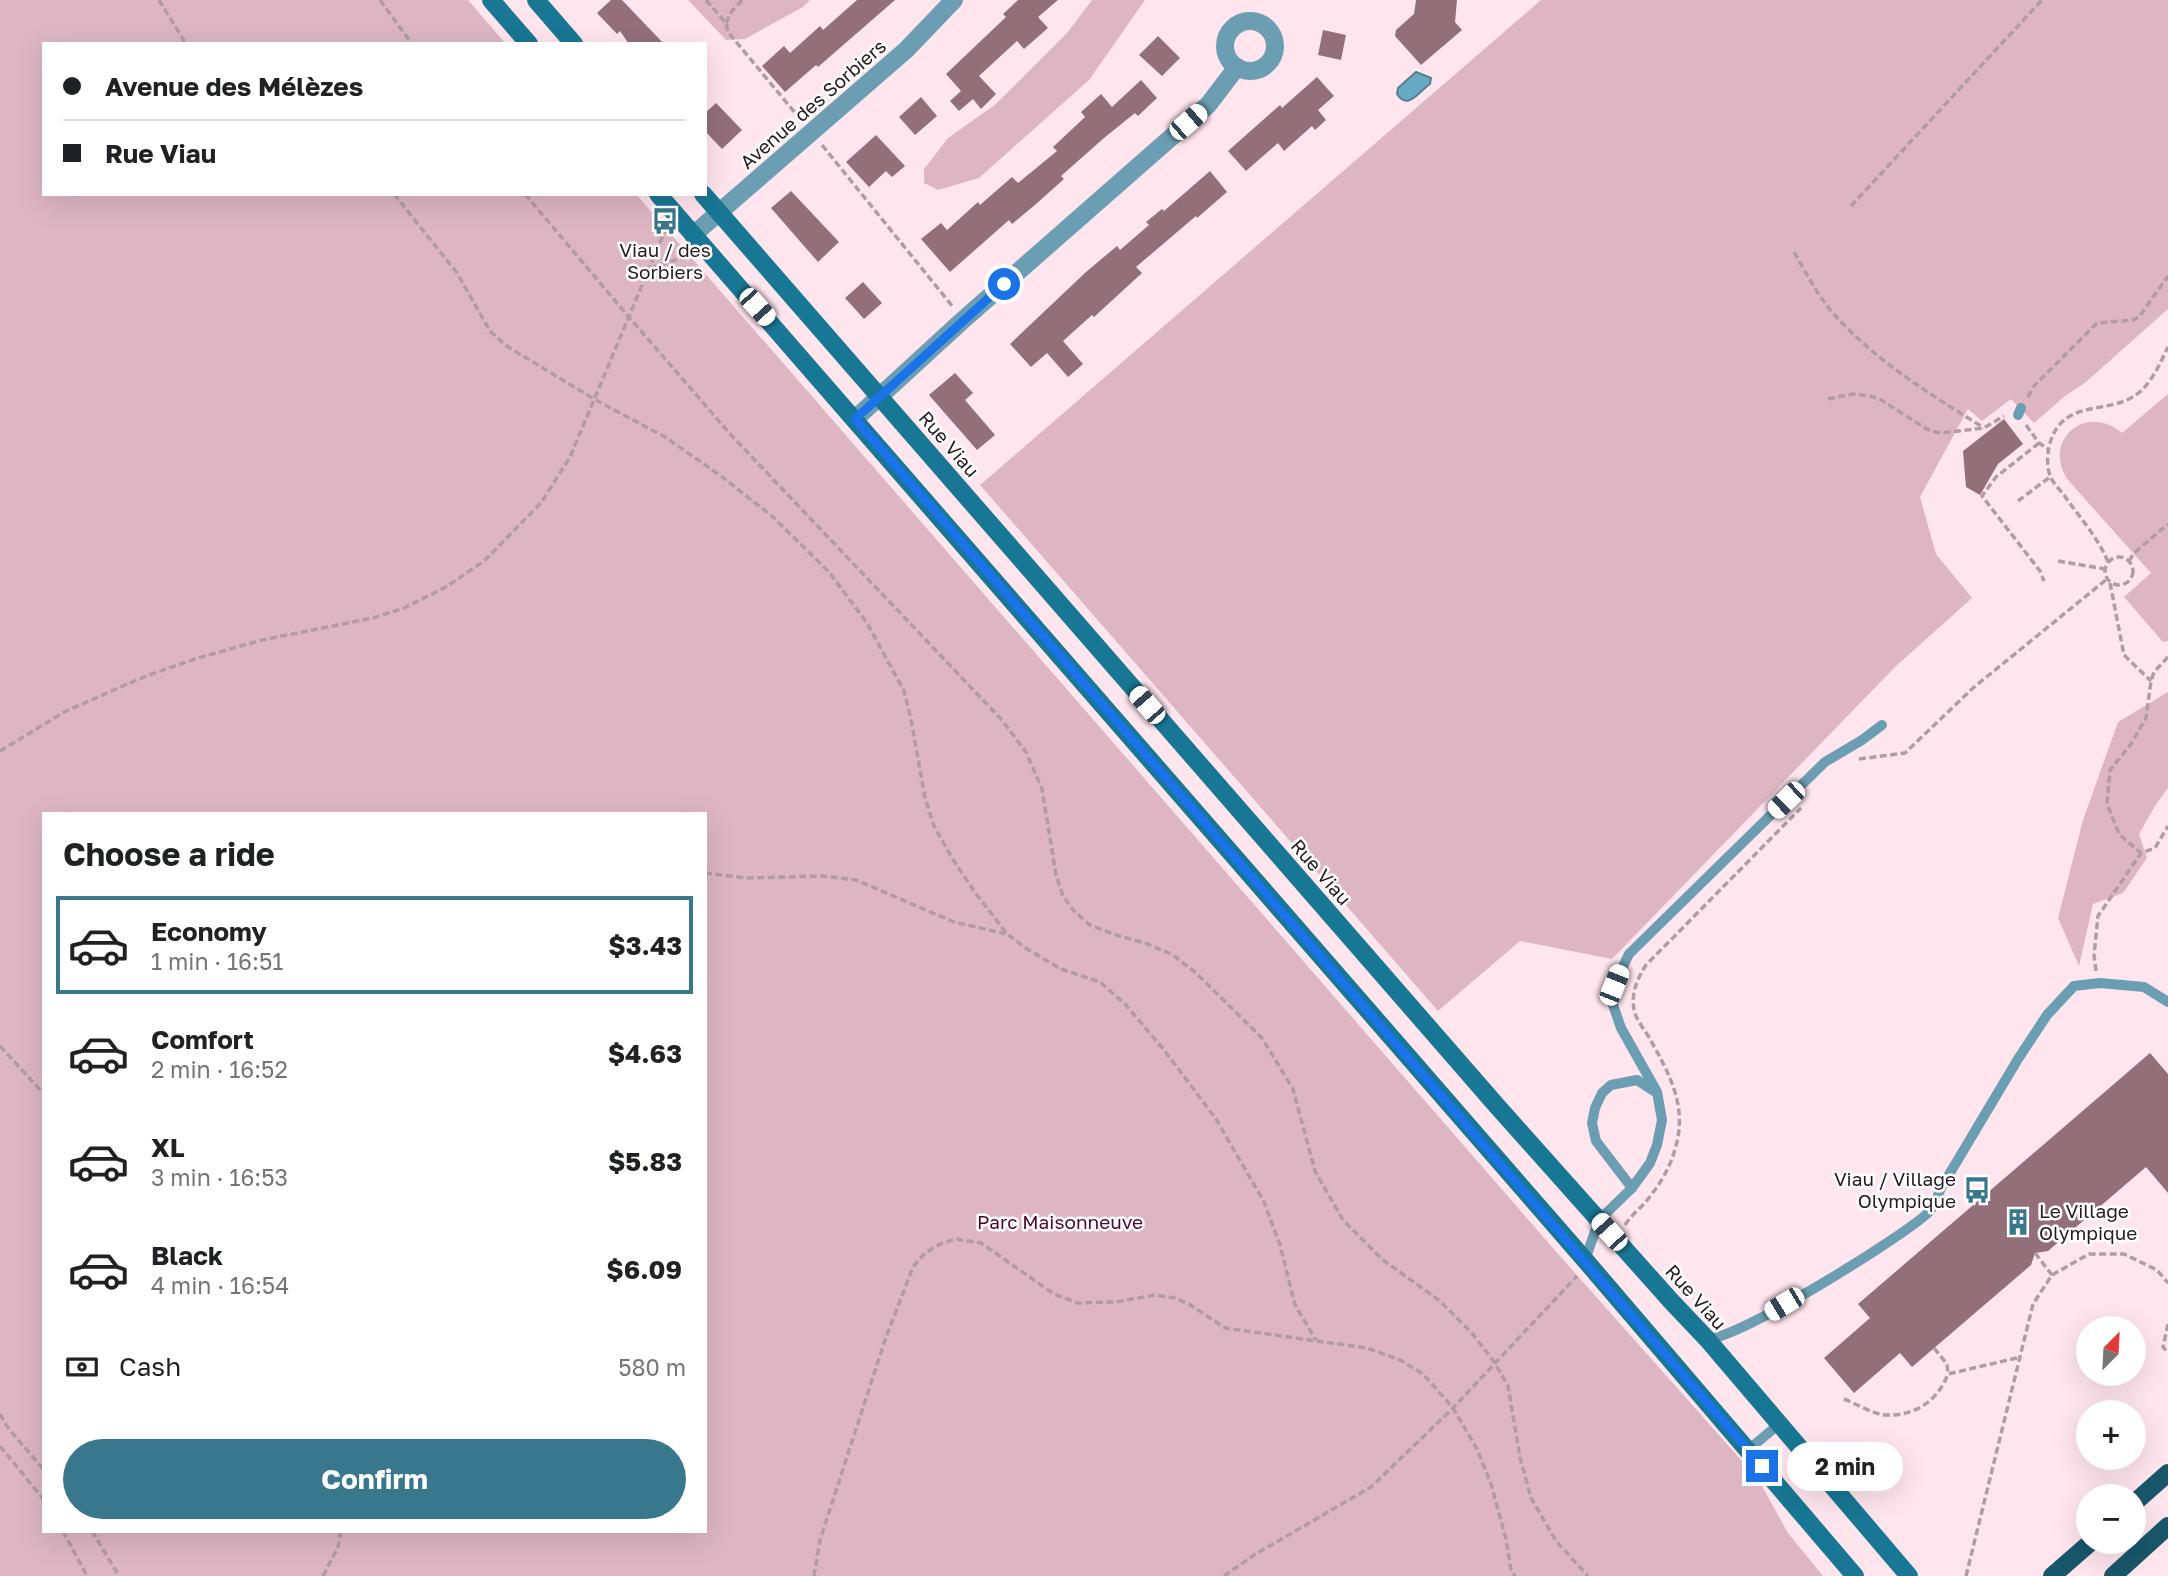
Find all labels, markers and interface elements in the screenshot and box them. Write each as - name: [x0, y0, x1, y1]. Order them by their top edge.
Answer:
- street label: Avenue des Sorbiers: [735, 34, 890, 173]
- text: Avenue des Mélèzes: [105, 71, 363, 102]
- car: [1166, 100, 1211, 144]
- text: Rue Viau: [105, 138, 216, 169]
- bus stop icon: Viau / des Sorbiers: [650, 206, 680, 236]
- place label: Viau / des Sorbiers: [619, 238, 711, 283]
- route start: [988, 268, 1020, 300]
- car: [736, 284, 779, 330]
- street label: Rue Viau: [915, 406, 984, 481]
- car: [1126, 682, 1169, 728]
- car: [1764, 778, 1809, 822]
- street label: Rue Viau: [1287, 834, 1356, 909]
- text: Choose a ride: [63, 835, 275, 873]
- icon: car: [67, 914, 130, 977]
- text: Economy: [151, 916, 267, 947]
- text: $3.43: [608, 930, 682, 961]
- text: 1 min · 16:51: [151, 947, 283, 975]
- car: [1597, 962, 1632, 1008]
- icon: car: [67, 1022, 130, 1085]
- text: Comfort: [151, 1024, 254, 1055]
- text: $4.63: [608, 1038, 682, 1069]
- text: 2 min · 16:52: [151, 1055, 288, 1083]
- icon: car: [67, 1130, 130, 1193]
- text: XL: [151, 1132, 185, 1163]
- text: $5.83: [608, 1146, 682, 1177]
- text: 3 min · 16:53: [151, 1163, 288, 1191]
- place label: Viau / Village Olympique: [1834, 1167, 1956, 1212]
- bus stop icon: Viau / Village Olympique: [1962, 1175, 1992, 1205]
- place label: Le Village Olympique: [2039, 1199, 2137, 1244]
- building icon: Le Village Olympique: [2003, 1207, 2033, 1237]
- car: [1588, 1209, 1631, 1255]
- park label: Parc Maisonneuve: [977, 1210, 1143, 1233]
- icon: car: [67, 1238, 130, 1301]
- text: Black: [151, 1240, 223, 1271]
- text: $6.09: [606, 1254, 682, 1285]
- street label: Rue Viau: [1661, 1259, 1732, 1334]
- text: 4 min · 16:54: [151, 1271, 289, 1299]
- car: [1761, 1284, 1808, 1324]
- north arrow: [2076, 1316, 2146, 1386]
- map controls: [2076, 1316, 2146, 1554]
- icon: cash: [63, 1348, 101, 1386]
- text: Cash: [119, 1351, 181, 1382]
- text: 580 m: [618, 1353, 686, 1381]
- button: +: [2076, 1400, 2146, 1470]
- button: Confirm: [63, 1439, 686, 1519]
- callout: 2 min: [1786, 1442, 1902, 1490]
- route end: [1746, 1450, 1778, 1482]
- text: 2 min: [1815, 1452, 1875, 1480]
- button: −: [2076, 1484, 2146, 1554]

